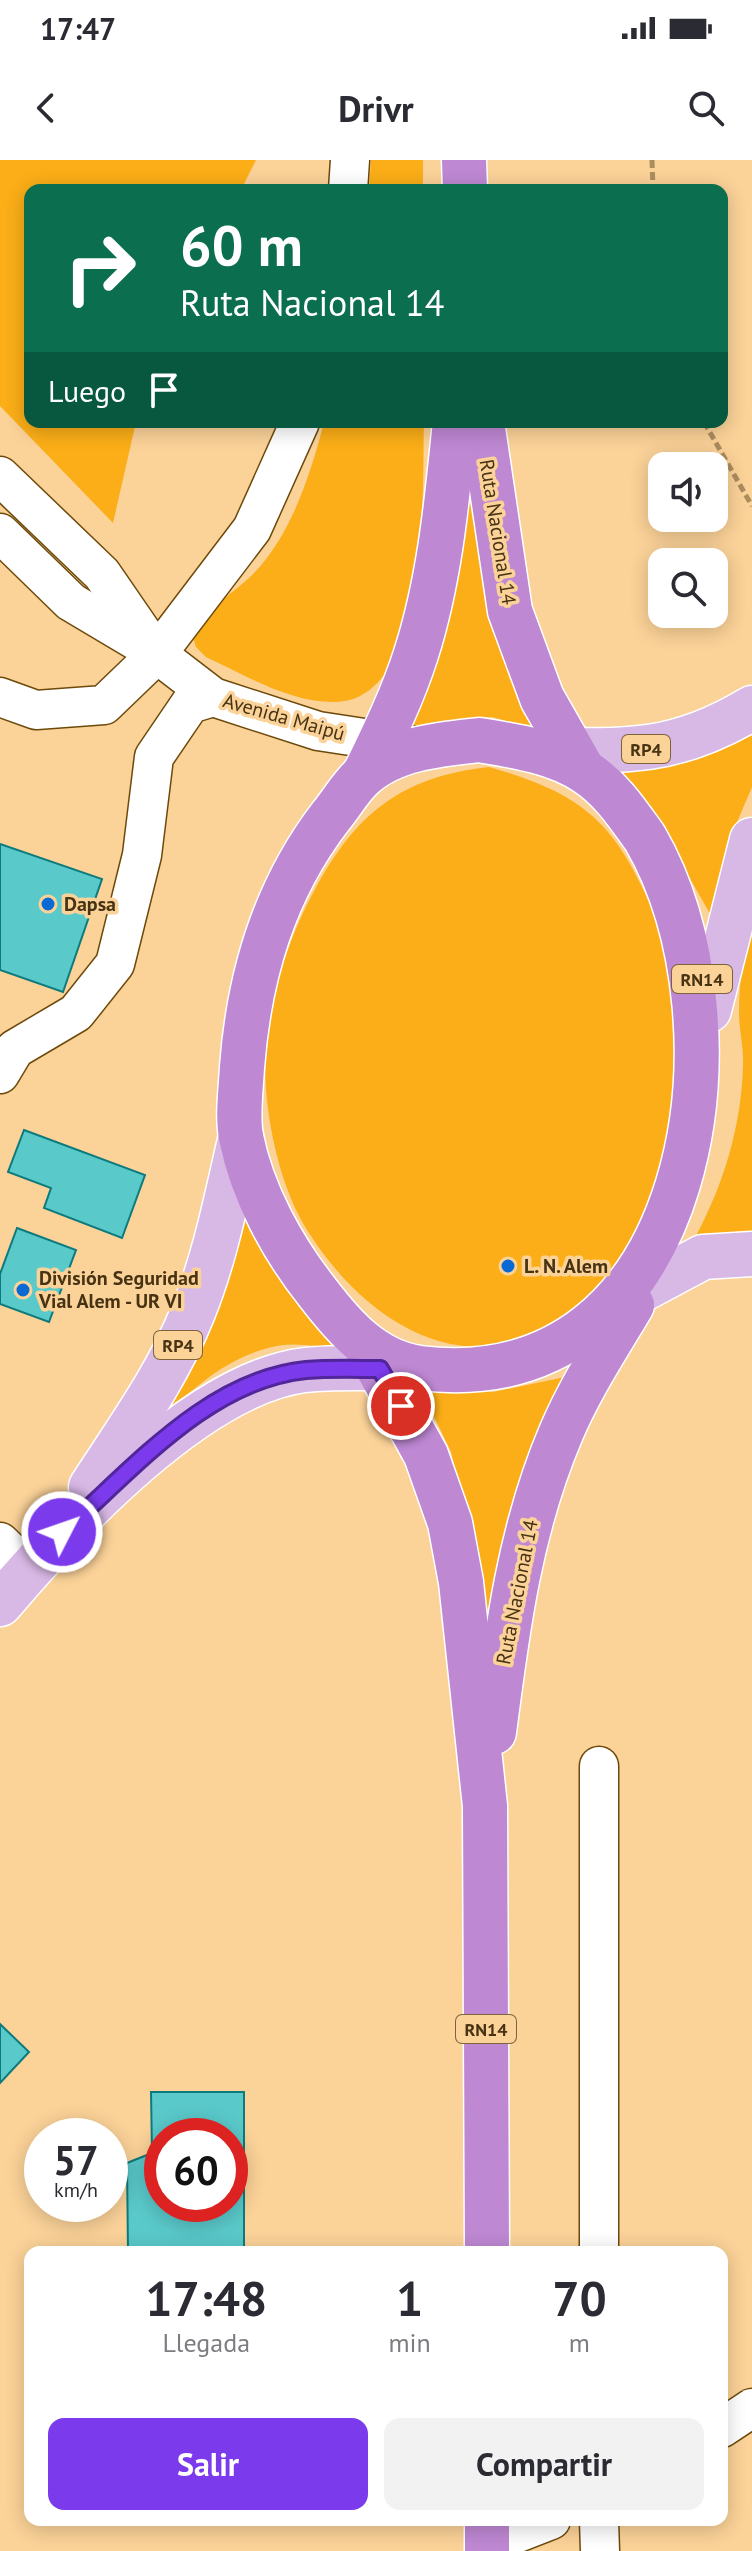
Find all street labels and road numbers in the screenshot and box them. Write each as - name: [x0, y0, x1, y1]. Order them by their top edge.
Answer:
- street label: Ruta Nacional 14: [474, 457, 522, 607]
- street label: Avenida Maipú: [220, 687, 348, 747]
- road number: RP4: [622, 735, 670, 763]
- road number: RN14: [672, 965, 732, 993]
- road number: RP4: [154, 1331, 202, 1359]
- street label: Ruta Nacional 14: [490, 1517, 544, 1667]
- road number: RN14: [456, 2015, 516, 2043]

